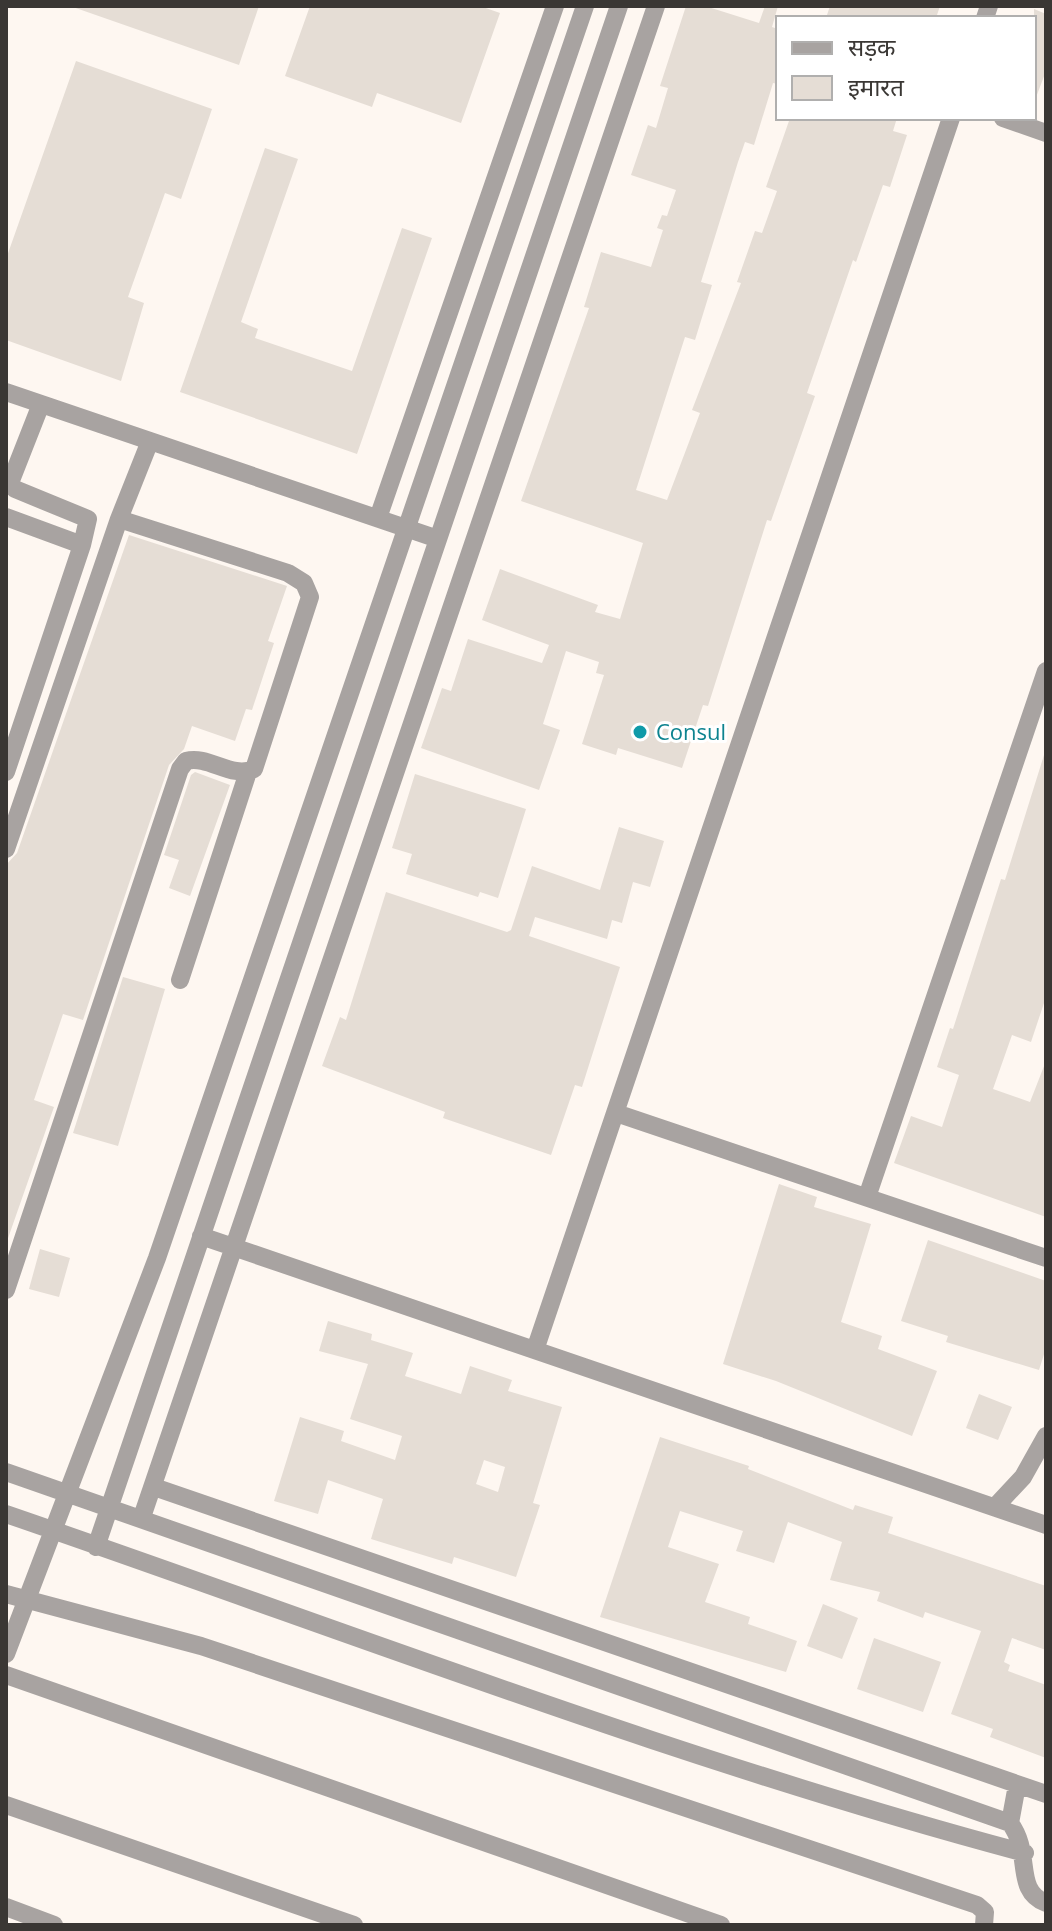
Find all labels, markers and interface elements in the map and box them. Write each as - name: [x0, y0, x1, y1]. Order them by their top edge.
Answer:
- legend: [776, 16, 1036, 120]
- text: सड़क: [848, 30, 896, 63]
- text: इमारत: [848, 70, 905, 103]
- place label: Consul: [656, 716, 726, 746]
- marker: Consul: [631, 723, 649, 741]

